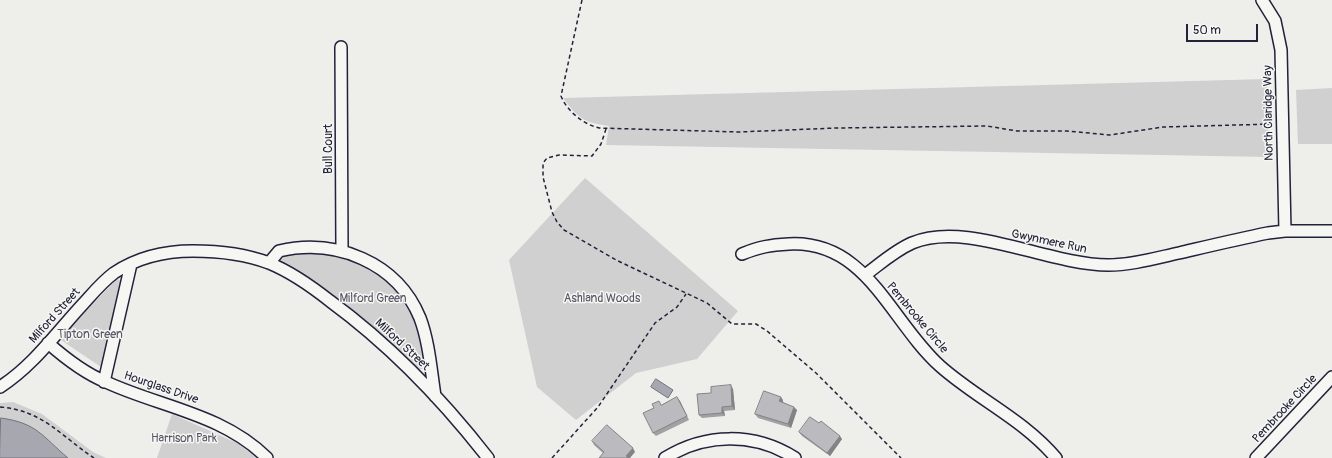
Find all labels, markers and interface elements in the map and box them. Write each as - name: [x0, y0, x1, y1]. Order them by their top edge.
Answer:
- scale bar: [1188, 16, 1260, 42]
- text: 50 m: [1193, 23, 1221, 38]
- street label: North Claridge Way: [1261, 65, 1277, 161]
- street label: Bull Court: [322, 124, 336, 174]
- street label: Gwynmere Run: [1010, 227, 1088, 257]
- street label: Pembrooke Circle: [883, 280, 951, 356]
- street label: Milford Street: [26, 285, 84, 347]
- park label: Milford Green: [339, 292, 407, 306]
- park label: Ashland Woods: [564, 292, 640, 306]
- street label: Milford Street: [372, 316, 432, 374]
- park label: Tipton Green: [57, 328, 123, 342]
- street label: Hourglass Drive: [122, 369, 200, 407]
- street label: Pembrooke Circle: [1250, 372, 1320, 446]
- park label: Harrison Park: [151, 432, 217, 446]

